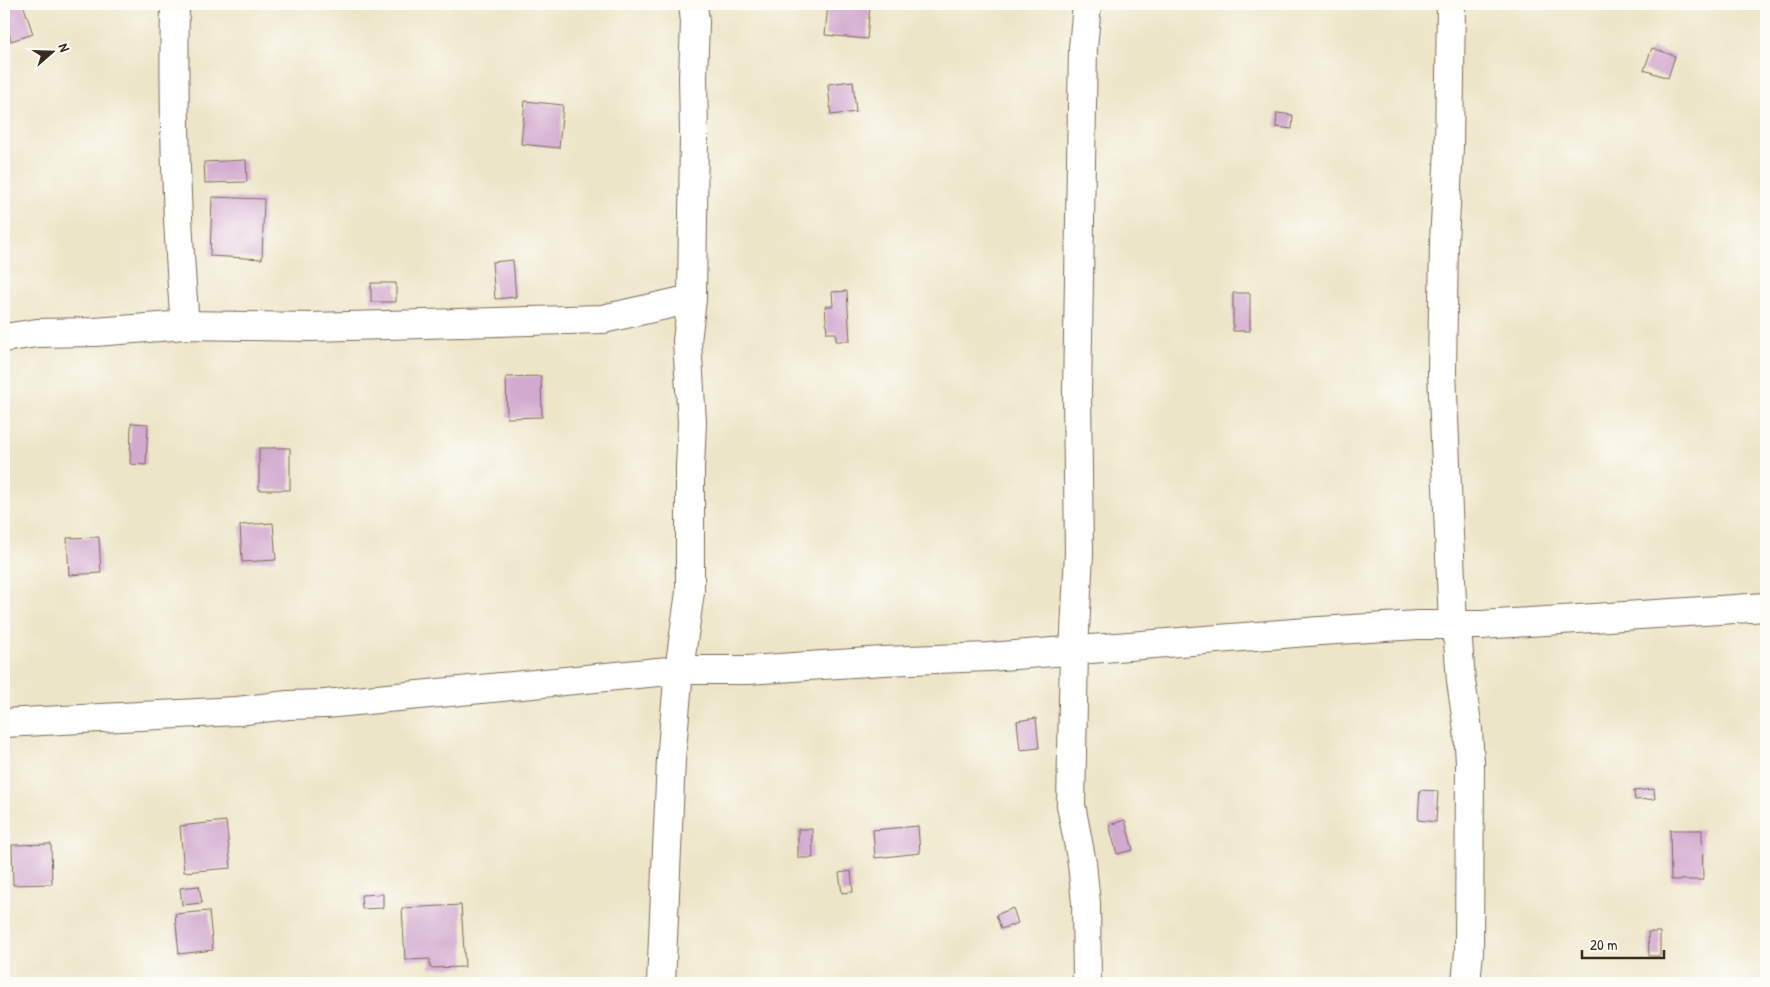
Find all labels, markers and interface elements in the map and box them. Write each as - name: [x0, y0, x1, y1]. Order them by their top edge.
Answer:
- north arrow: [28, 28, 78, 78]
- text: N: [54, 41, 75, 55]
- scale bar: [1582, 927, 1665, 959]
- text: 20 m: [1590, 934, 1617, 955]

